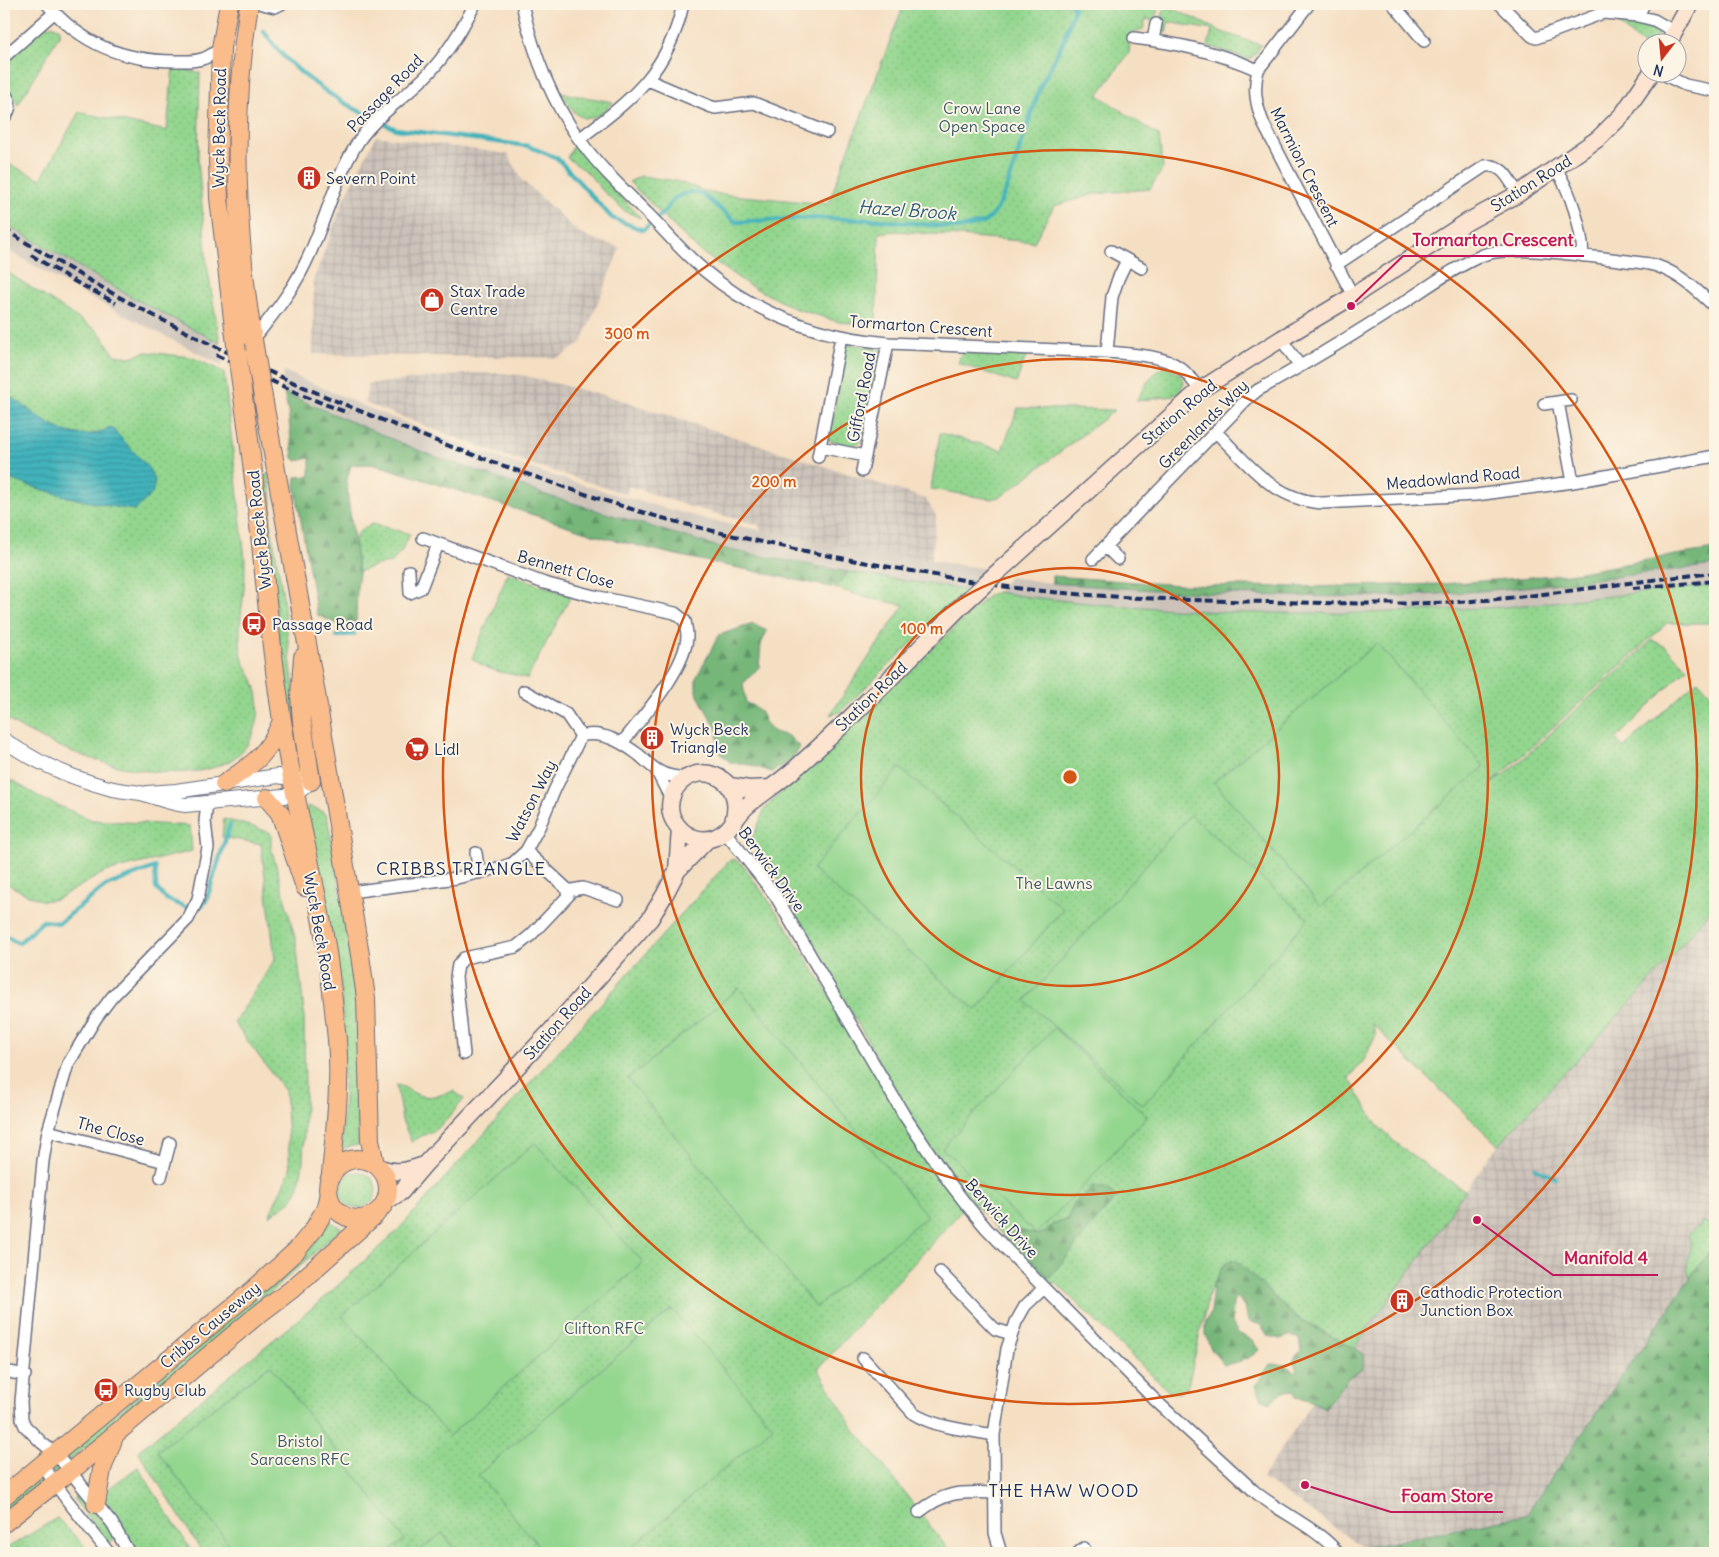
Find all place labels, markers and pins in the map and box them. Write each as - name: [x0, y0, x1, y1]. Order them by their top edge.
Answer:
- building icon: Severn Point: [296, 165, 322, 191]
- place label: Severn Point: [326, 168, 416, 188]
- callout: Tormarton Crescent: [1403, 223, 1584, 256]
- place label: Stax Trade Centre: [450, 281, 526, 319]
- shop icon: Stax Trade Centre: [419, 287, 445, 313]
- bus stop icon: Passage Road: [241, 611, 267, 637]
- place label: Passage Road: [272, 614, 373, 634]
- place label: Wyck Beck Triangle: [670, 719, 749, 757]
- building icon: Wyck Beck Triangle: [639, 725, 665, 751]
- supermarket icon: Lidl: [404, 736, 430, 762]
- place label: Lidl: [434, 739, 459, 759]
- centre of rings: [1061, 768, 1079, 786]
- callout: Manifold 4: [1553, 1242, 1658, 1275]
- place label: Cathodic Protection Junction Box: [1420, 1282, 1562, 1320]
- building icon: Cathodic Protection Junction Box: [1389, 1288, 1415, 1314]
- bus stop icon: Rugby Club: [93, 1377, 119, 1403]
- place label: Rugby Club: [124, 1380, 206, 1400]
- callout: Foam Store: [1391, 1479, 1503, 1512]

